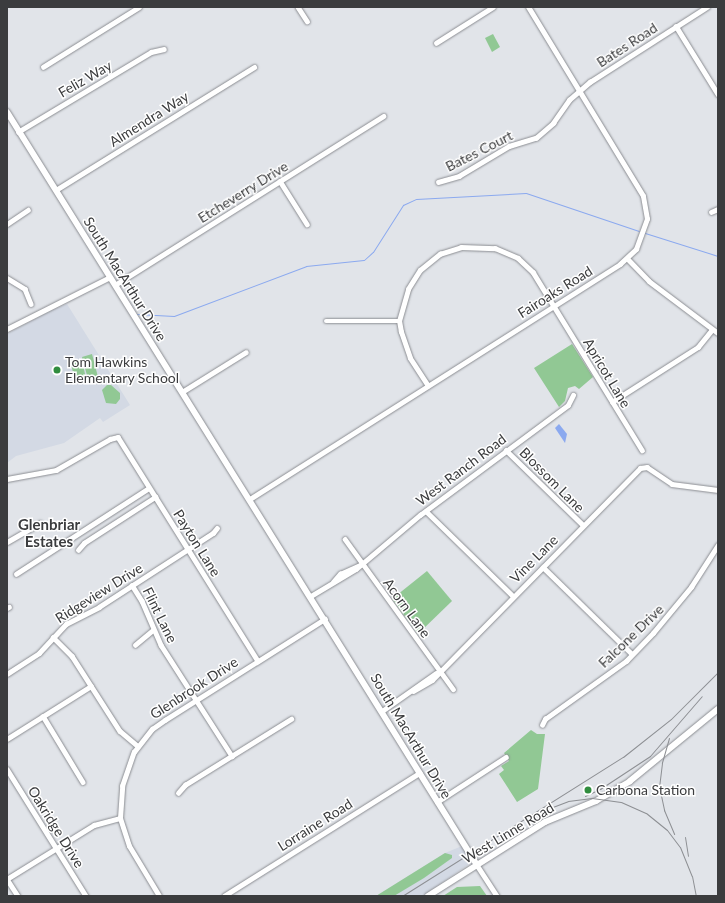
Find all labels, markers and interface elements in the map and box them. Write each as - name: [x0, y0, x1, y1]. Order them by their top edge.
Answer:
- street label: Bates Road: [594, 19, 660, 71]
- street label: Feliz Way: [55, 57, 115, 101]
- street label: Almendra Way: [106, 88, 192, 150]
- street label: Bates Court: [443, 127, 515, 175]
- street label: Etcheverry Drive: [195, 158, 291, 226]
- street label: South MacArthur Drive: [80, 214, 170, 344]
- street label: Fairoaks Road: [515, 262, 595, 322]
- street label: Apricot Lane: [580, 335, 634, 411]
- place label: Tom Hawkins Elementary School: [65, 354, 179, 386]
- marker: Tom Hawkins Elementary School: [52, 365, 62, 375]
- street label: West Ranch Road: [413, 431, 509, 509]
- street label: Blossom Lane: [516, 444, 588, 516]
- street label: Payton Lane: [170, 506, 224, 580]
- district label: Glenbriar Estates: [18, 515, 80, 550]
- street label: Vine Lane: [507, 532, 561, 586]
- street label: Ridgeview Drive: [52, 559, 146, 627]
- street label: Acorn Lane: [380, 575, 434, 641]
- street label: Flint Lane: [139, 584, 181, 646]
- street label: Falcone Drive: [595, 601, 667, 671]
- street label: Glenbrook Drive: [147, 653, 241, 723]
- street label: South MacArthur Drive: [367, 670, 455, 802]
- place label: Carbona Station: [596, 782, 695, 798]
- street label: Oakridge Drive: [24, 783, 88, 871]
- marker: Carbona Station: [583, 785, 593, 795]
- street label: Lorraine Road: [275, 795, 355, 855]
- street label: West Linne Road: [459, 799, 557, 867]

